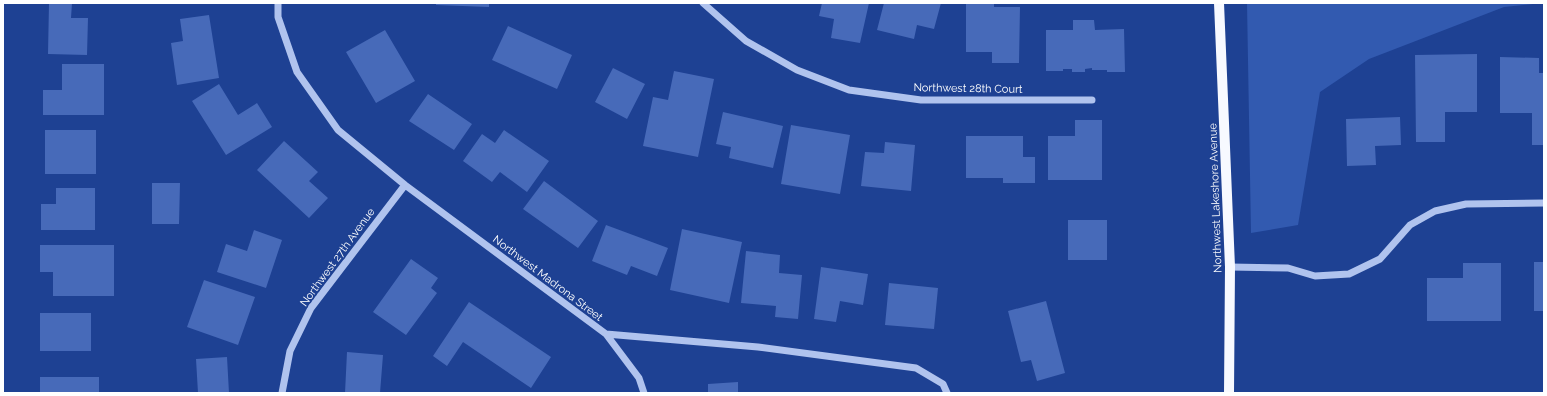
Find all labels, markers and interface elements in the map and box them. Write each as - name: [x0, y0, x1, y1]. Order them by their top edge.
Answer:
- street label: Northwest 28th Court: [913, 81, 1023, 96]
- street label: Northwest Lakeshore Avenue: [1206, 122, 1225, 273]
- street label: Northwest 27th Avenue: [297, 205, 378, 309]
- street label: Northwest Madrona Street: [490, 233, 605, 324]

